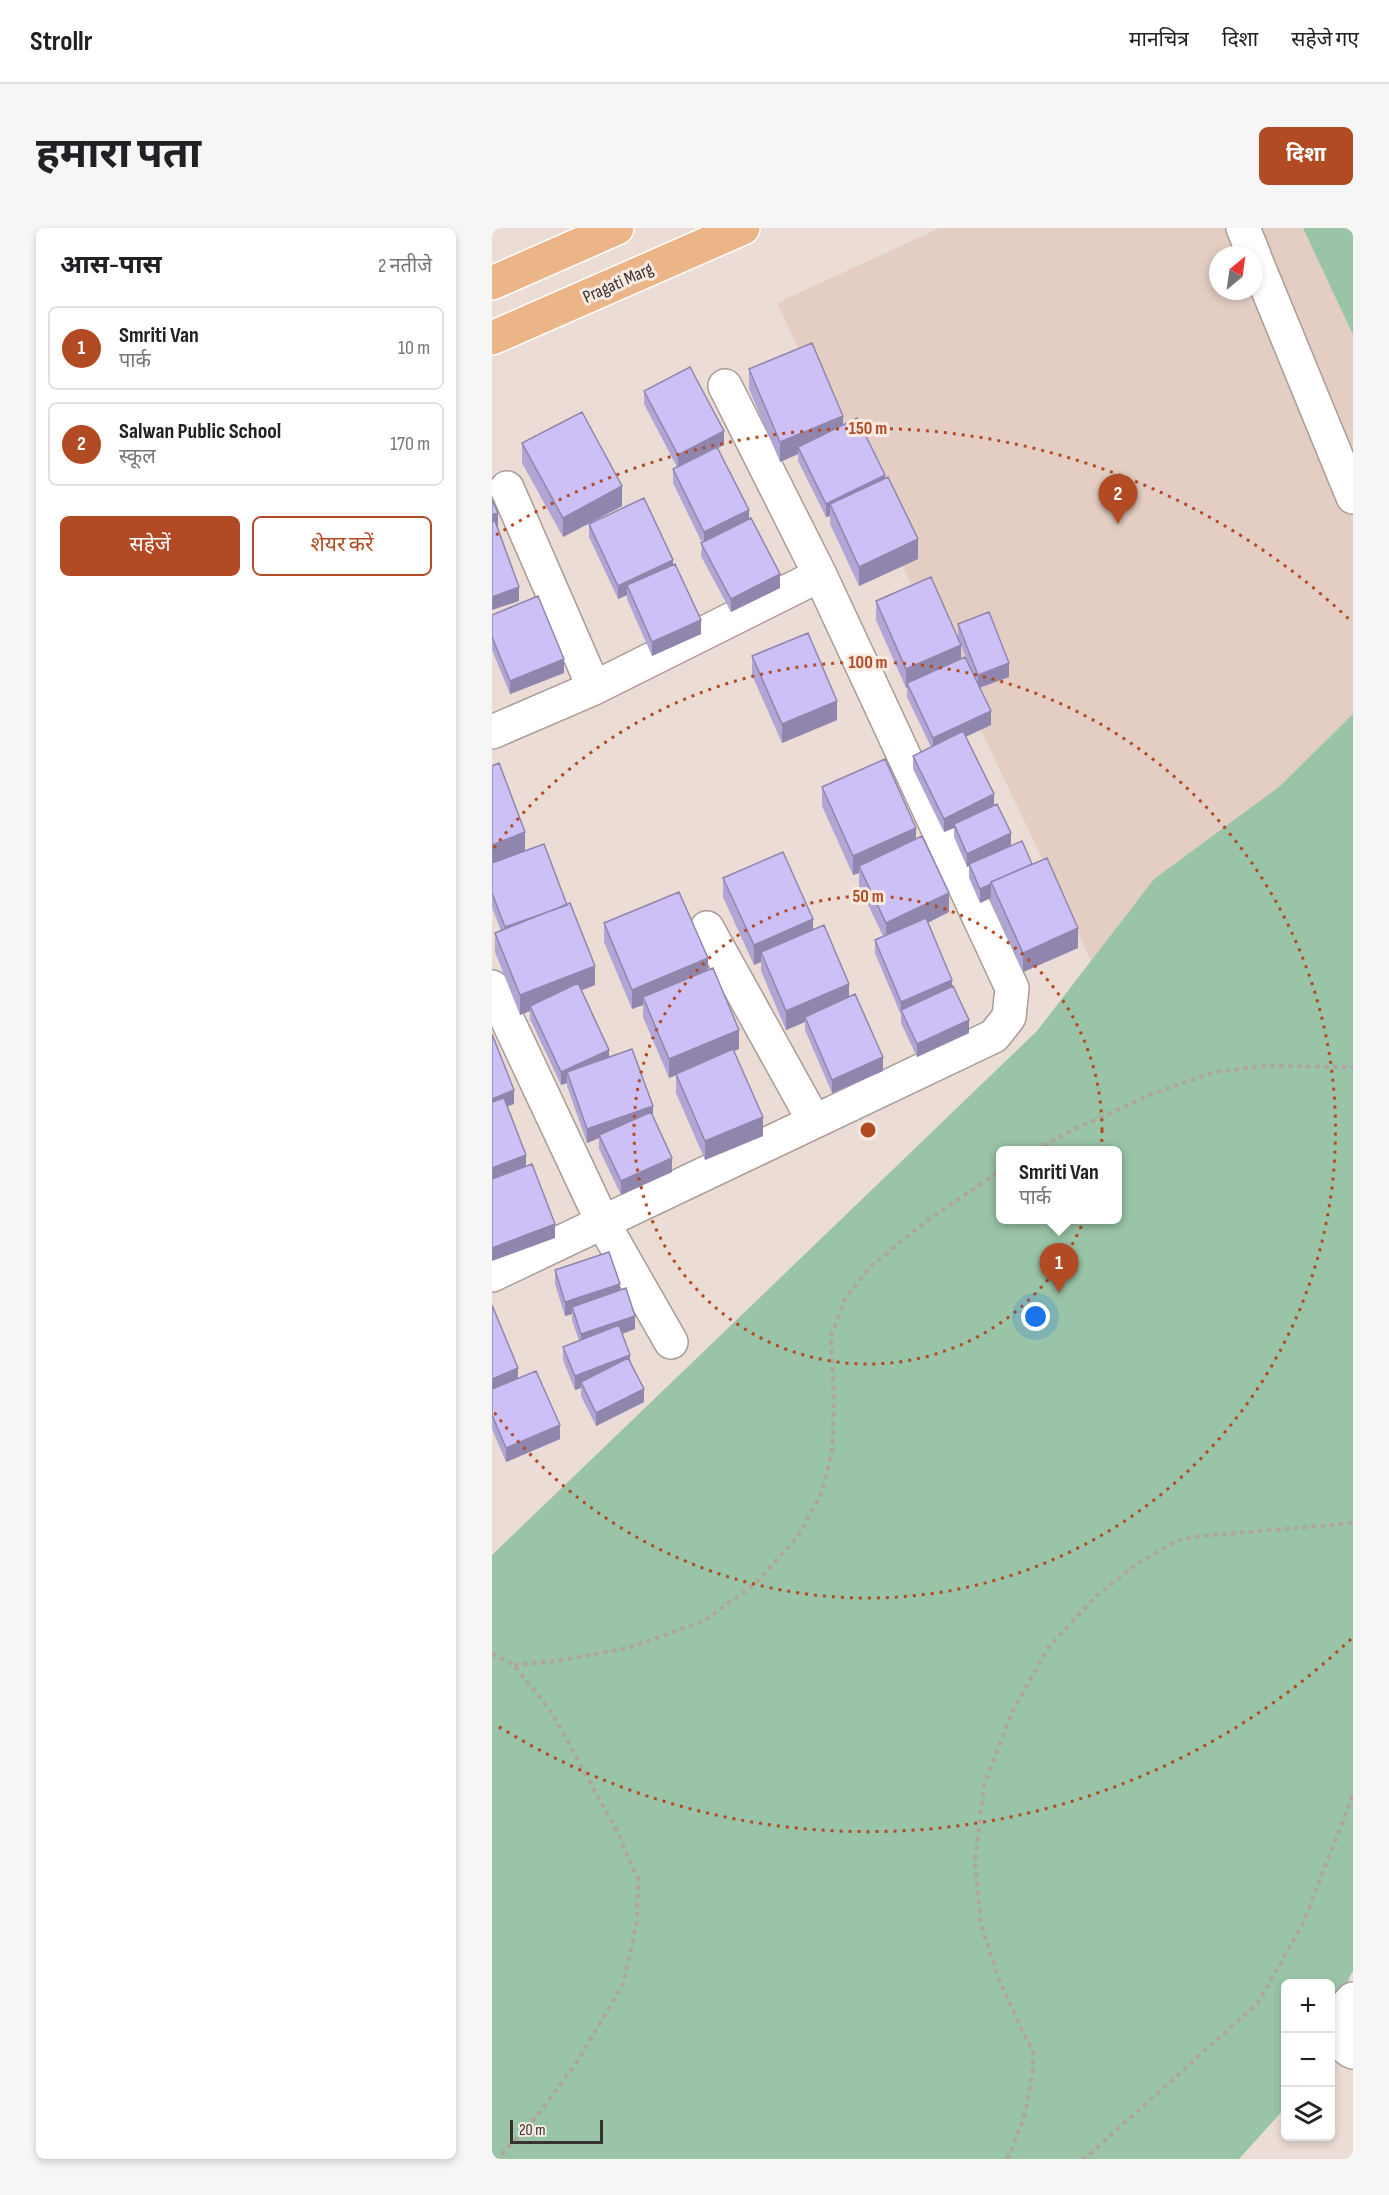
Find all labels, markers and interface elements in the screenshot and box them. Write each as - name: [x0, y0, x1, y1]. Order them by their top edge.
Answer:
- text: Strollr: [30, 25, 92, 58]
- text: मानचित्र: [1129, 27, 1189, 52]
- text: दिशा: [1222, 27, 1258, 52]
- text: सहेजे गए: [1291, 27, 1359, 52]
- button: दिशा: [1259, 127, 1353, 185]
- text: हमारा पता: [36, 129, 201, 180]
- north arrow: [1209, 246, 1263, 300]
- text: आस-पास: [60, 250, 162, 281]
- text: 2 नतीजे: [378, 254, 432, 278]
- street label: Pragati Marg: [580, 258, 656, 308]
- text: Smriti Van: [119, 322, 199, 349]
- text: 1: [78, 336, 85, 360]
- text: 10 m: [398, 336, 430, 360]
- text: पार्क: [119, 349, 151, 373]
- text: Salwan Public School: [119, 418, 281, 445]
- text: 150 m: [849, 418, 887, 439]
- text: 2: [77, 432, 86, 456]
- text: 170 m: [390, 432, 430, 456]
- text: स्कूल: [119, 445, 156, 469]
- pin: 2: [1098, 474, 1138, 524]
- button: सहेजें: [60, 516, 240, 576]
- button: शेयर करें: [252, 516, 432, 576]
- text: 100 m: [849, 652, 888, 673]
- text: 50 m: [852, 886, 884, 907]
- centre of rings: [858, 1120, 878, 1140]
- popup: [996, 1146, 1122, 1224]
- text: Smriti Van: [1019, 1159, 1099, 1186]
- text: पार्क: [1019, 1186, 1051, 1210]
- pin: 1: [1040, 1244, 1078, 1293]
- your location: [1021, 1302, 1050, 1331]
- map controls: [1281, 1979, 1335, 2141]
- button: +: [1281, 1979, 1335, 2033]
- button: −: [1281, 2033, 1335, 2087]
- button: layers: [1281, 2087, 1335, 2141]
- scale bar: [510, 2117, 603, 2144]
- text: 20 m: [519, 2121, 546, 2140]

